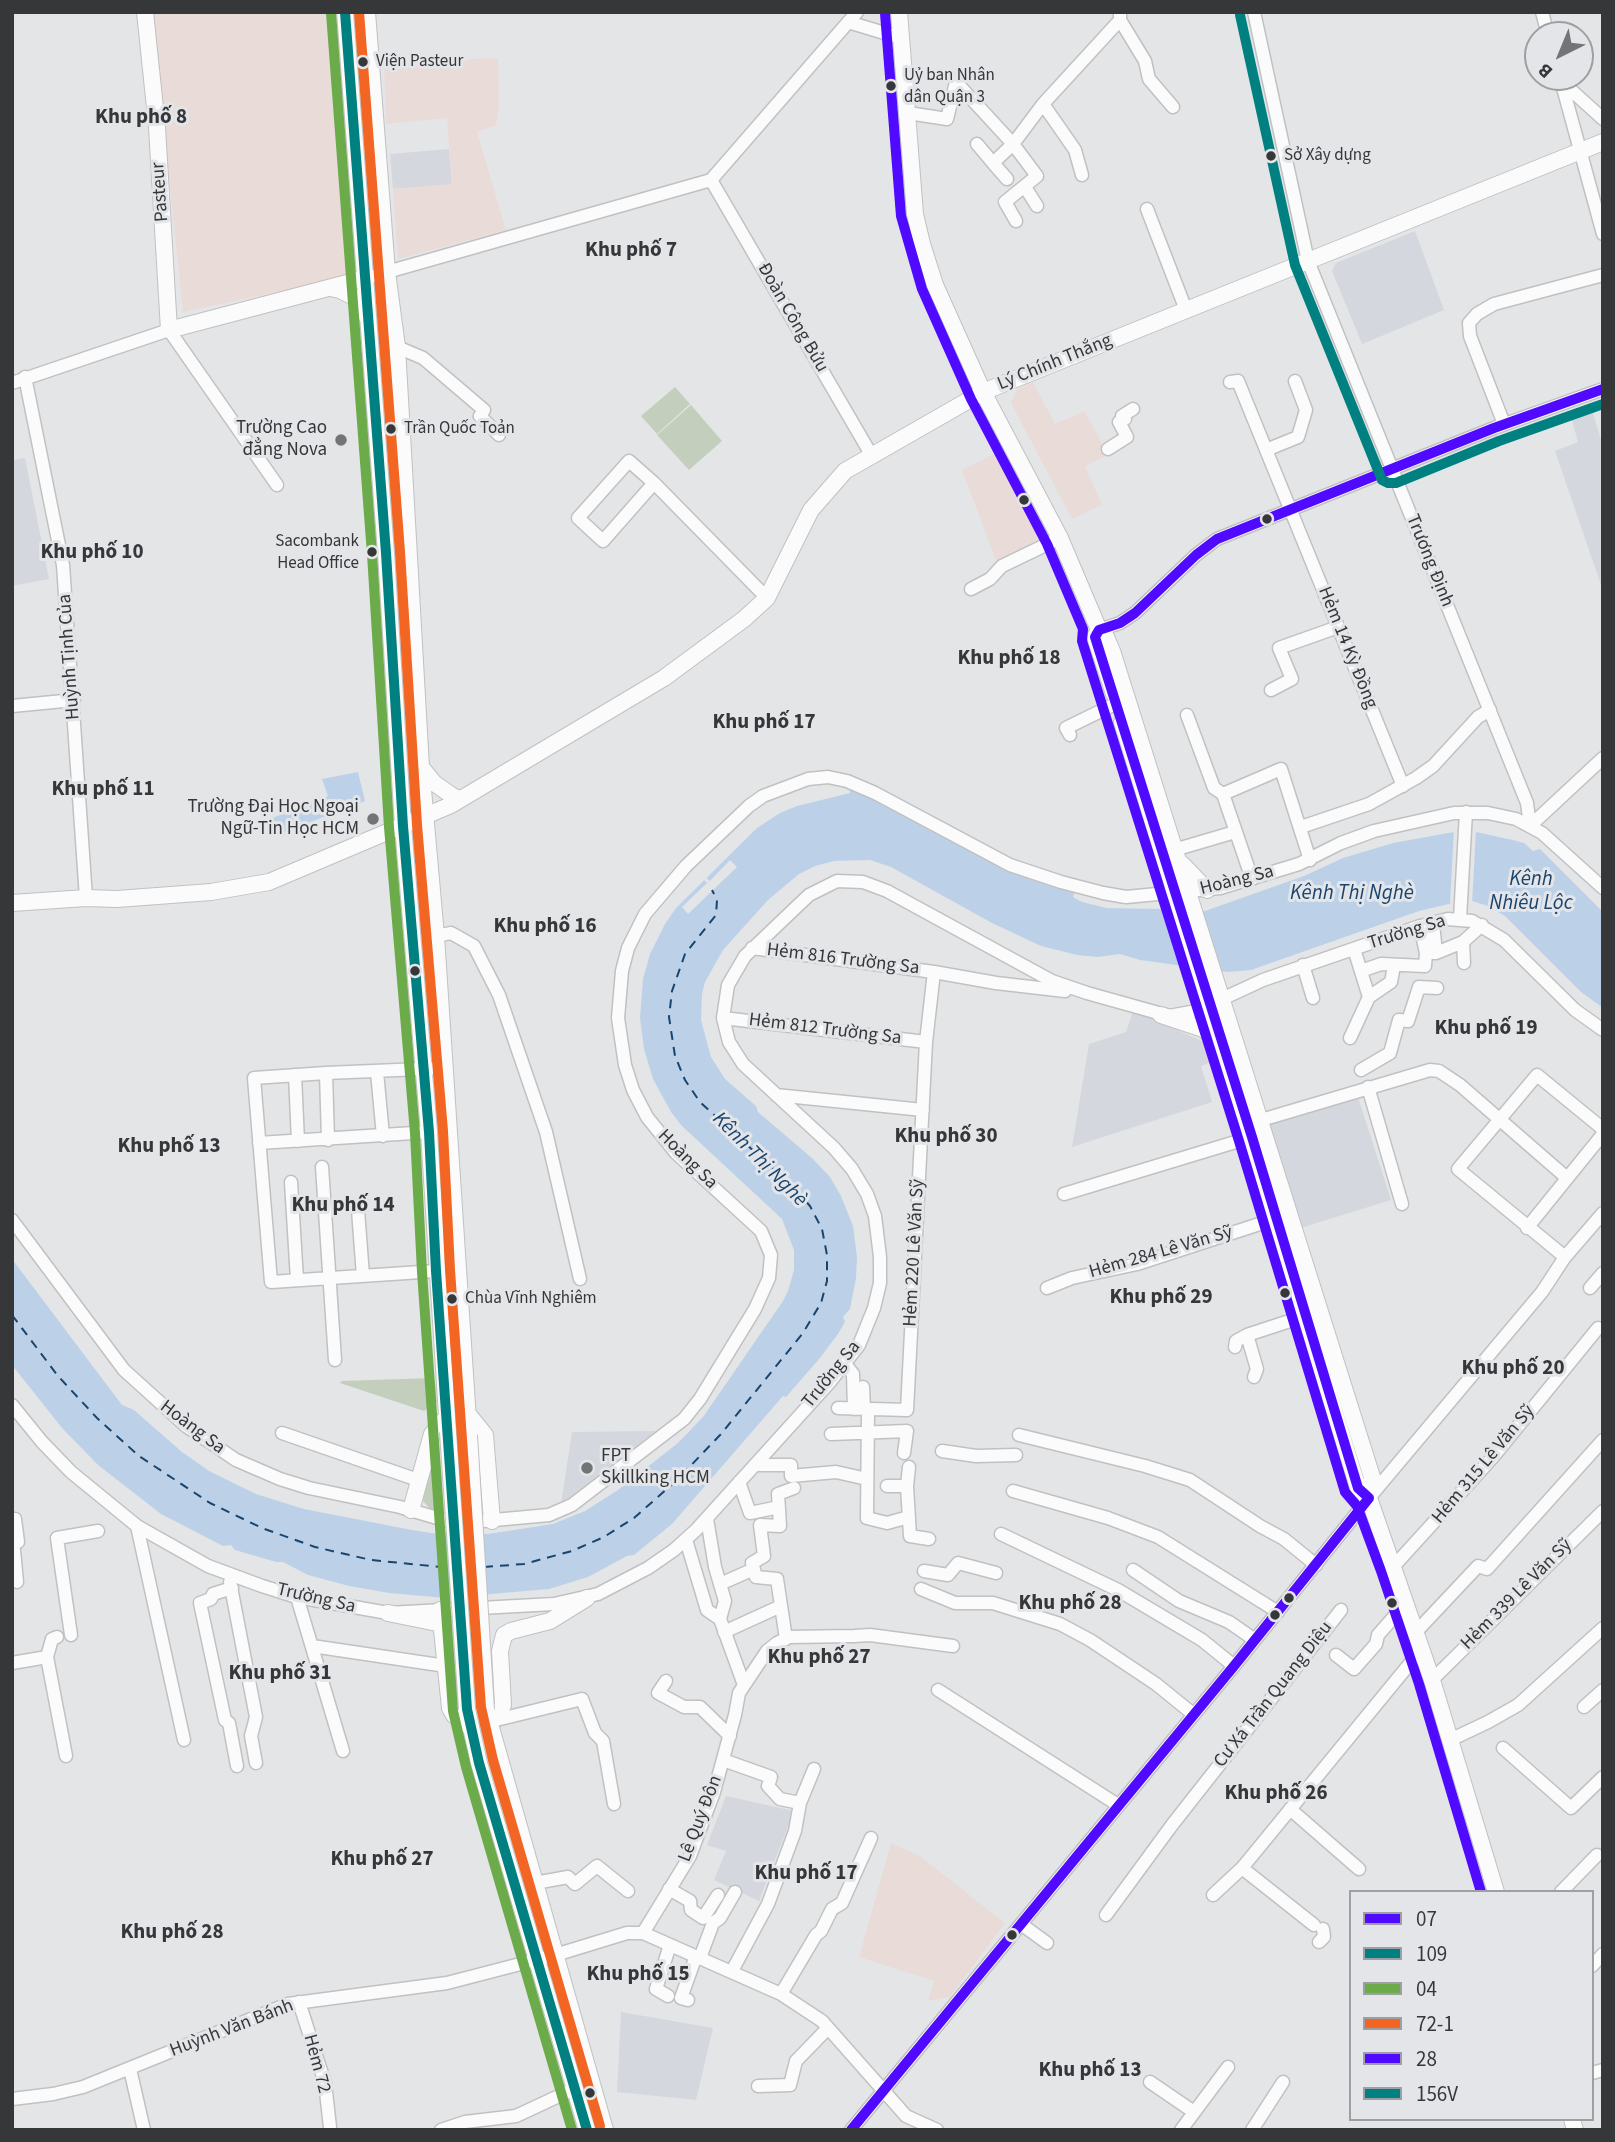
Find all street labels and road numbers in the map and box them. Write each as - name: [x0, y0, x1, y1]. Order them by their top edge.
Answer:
- street label: Pasteur: [148, 161, 174, 223]
- street label: Đoàn Công Bửu: [751, 259, 833, 377]
- street label: Lý Chính Thắng: [994, 330, 1116, 396]
- street label: Trương Định: [1400, 511, 1458, 611]
- street label: Hẻm 14 Kỳ Ðồng: [1312, 584, 1382, 712]
- street label: Huỳnh Tịnh Của: [54, 593, 86, 721]
- street label: Hoàng Sa: [1198, 861, 1276, 901]
- street label: Trường Sa: [1365, 910, 1449, 956]
- street label: Hẻm 816 Trường Sa: [765, 939, 921, 981]
- street label: Hẻm 812 Trường Sa: [747, 1009, 903, 1051]
- street label: Hoàng Sa: [652, 1125, 722, 1195]
- street label: Hẻm 220 Lê Văn Sỹ: [900, 1179, 930, 1327]
- street label: Hẻm 284 Lê Văn Sỹ: [1087, 1222, 1235, 1284]
- street label: Trường Sa: [798, 1337, 866, 1413]
- street label: Hoàng Sa: [155, 1396, 229, 1460]
- street label: Hẻm 315 Lê Văn Sỹ: [1428, 1401, 1540, 1529]
- street label: Hẻm 339 Lê Văn Sỹ: [1457, 1535, 1577, 1655]
- street label: Trường Sa: [274, 1579, 358, 1619]
- street label: Cư Xá Trần Quang Diệu: [1210, 1617, 1338, 1773]
- street label: Lê Quý Ðôn: [674, 1773, 728, 1865]
- street label: Huỳnh Văn Bánh: [167, 1995, 297, 2063]
- street label: Hẻm 72: [297, 2032, 335, 2096]

